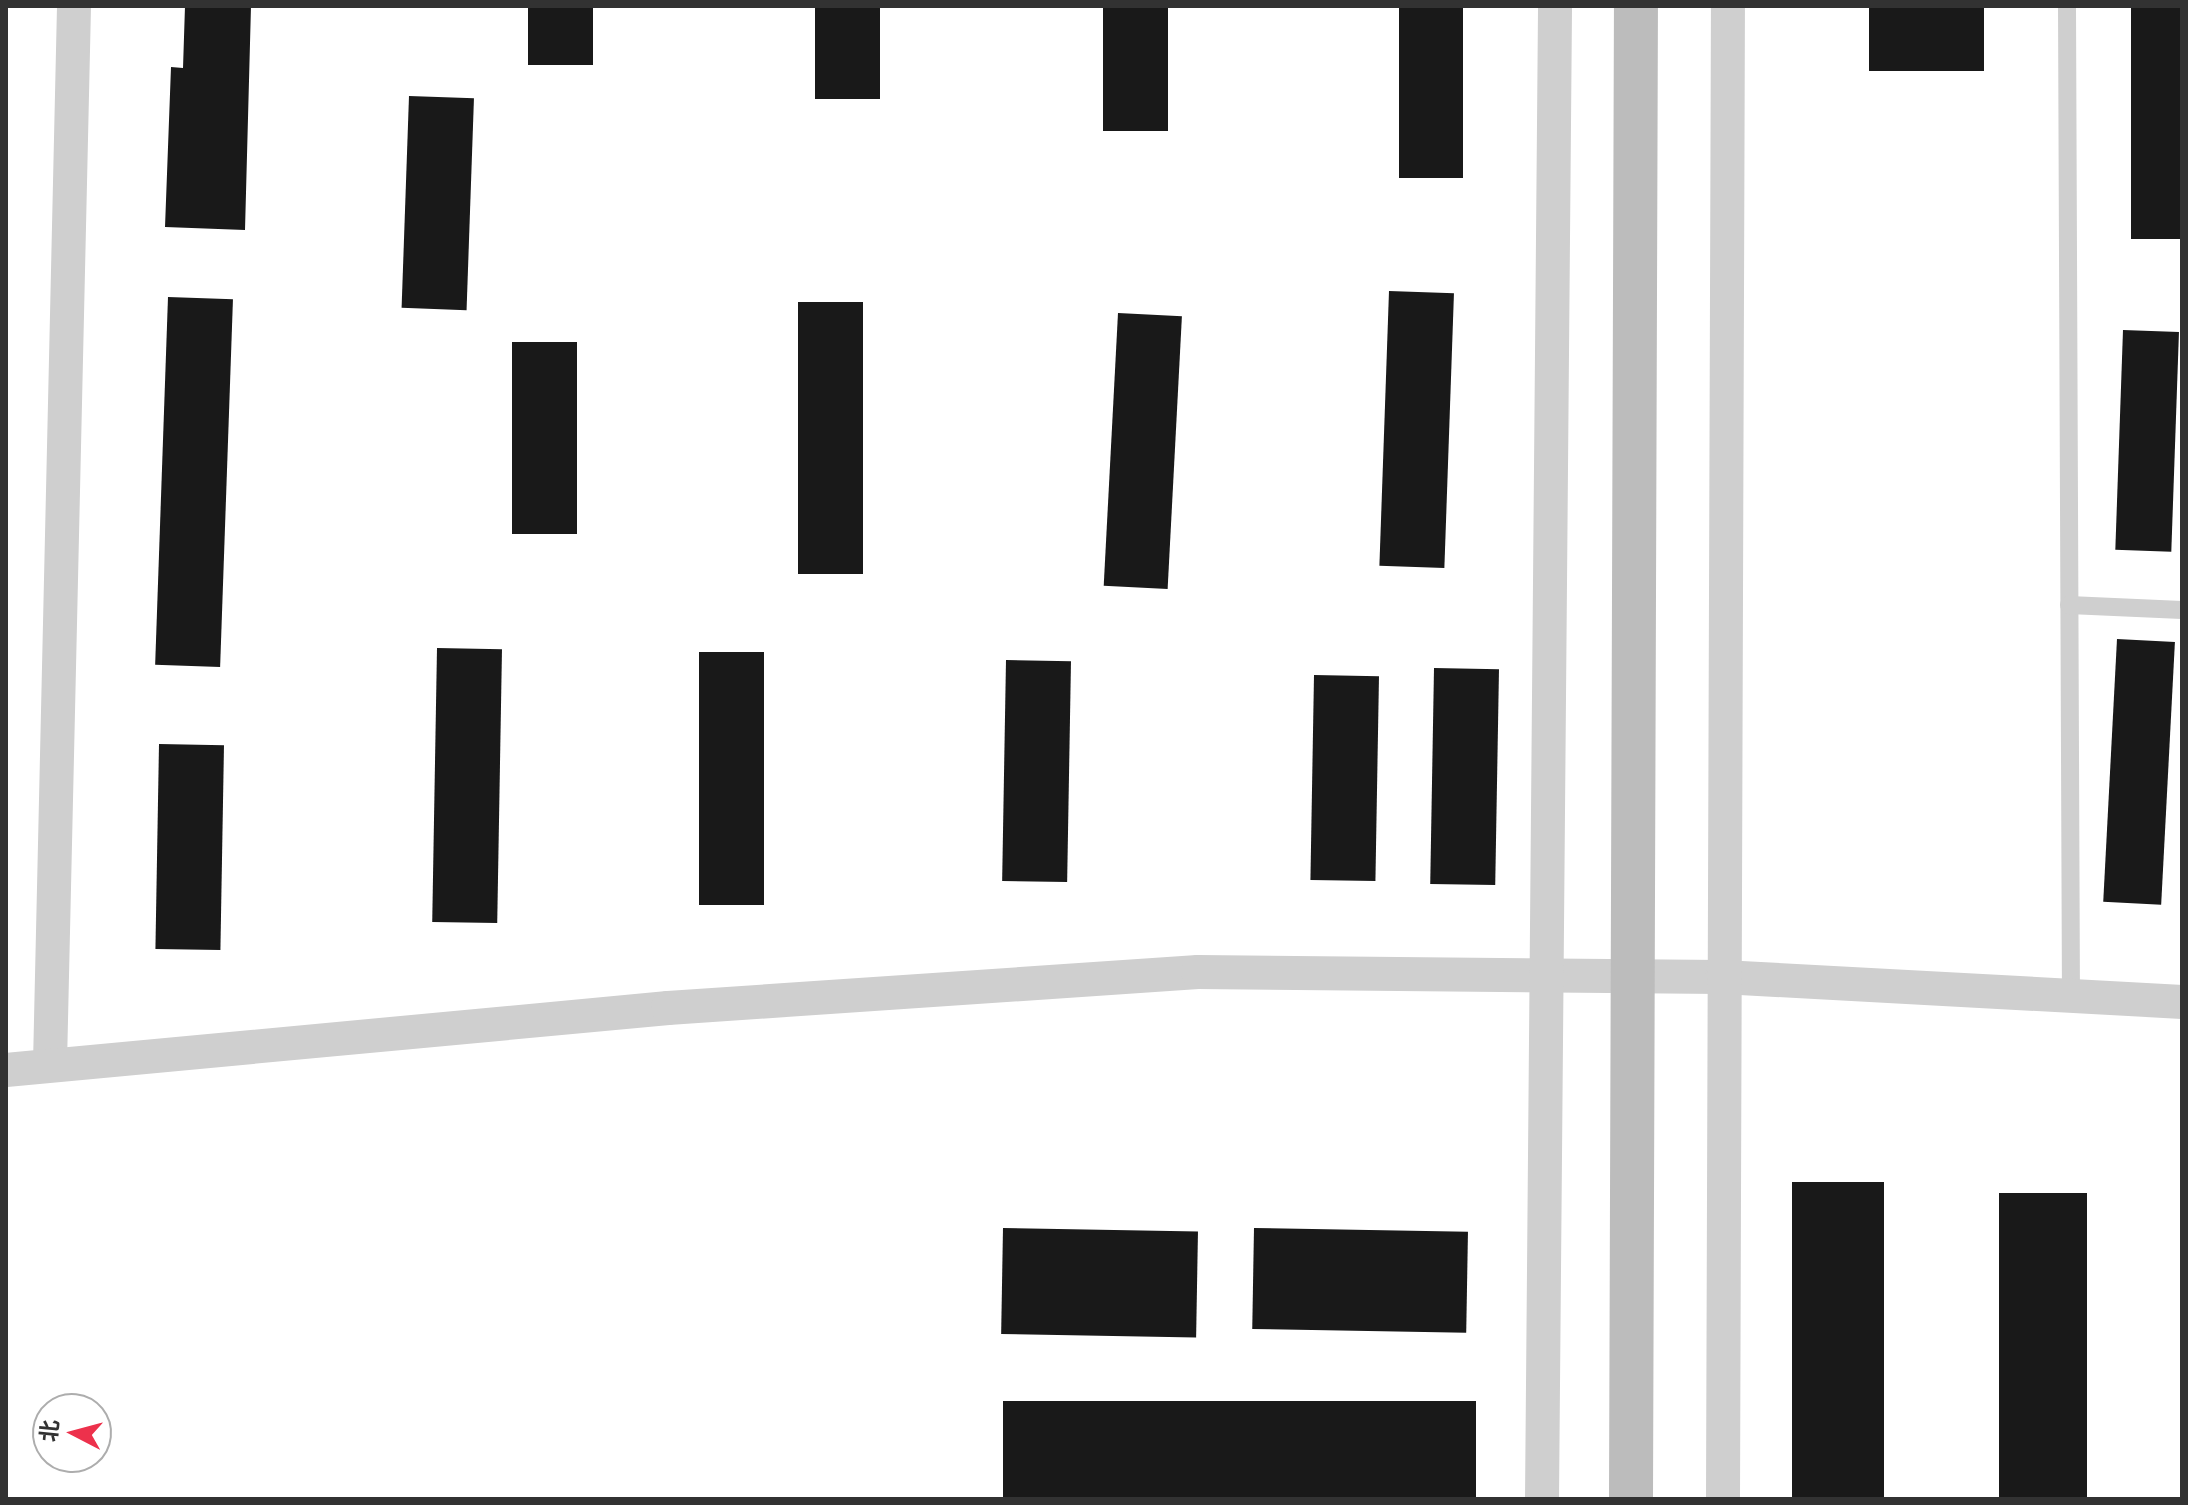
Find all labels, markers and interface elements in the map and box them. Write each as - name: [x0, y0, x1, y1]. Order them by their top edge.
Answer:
- north arrow: [32, 1393, 112, 1473]
- text: 北: [34, 1418, 65, 1443]

